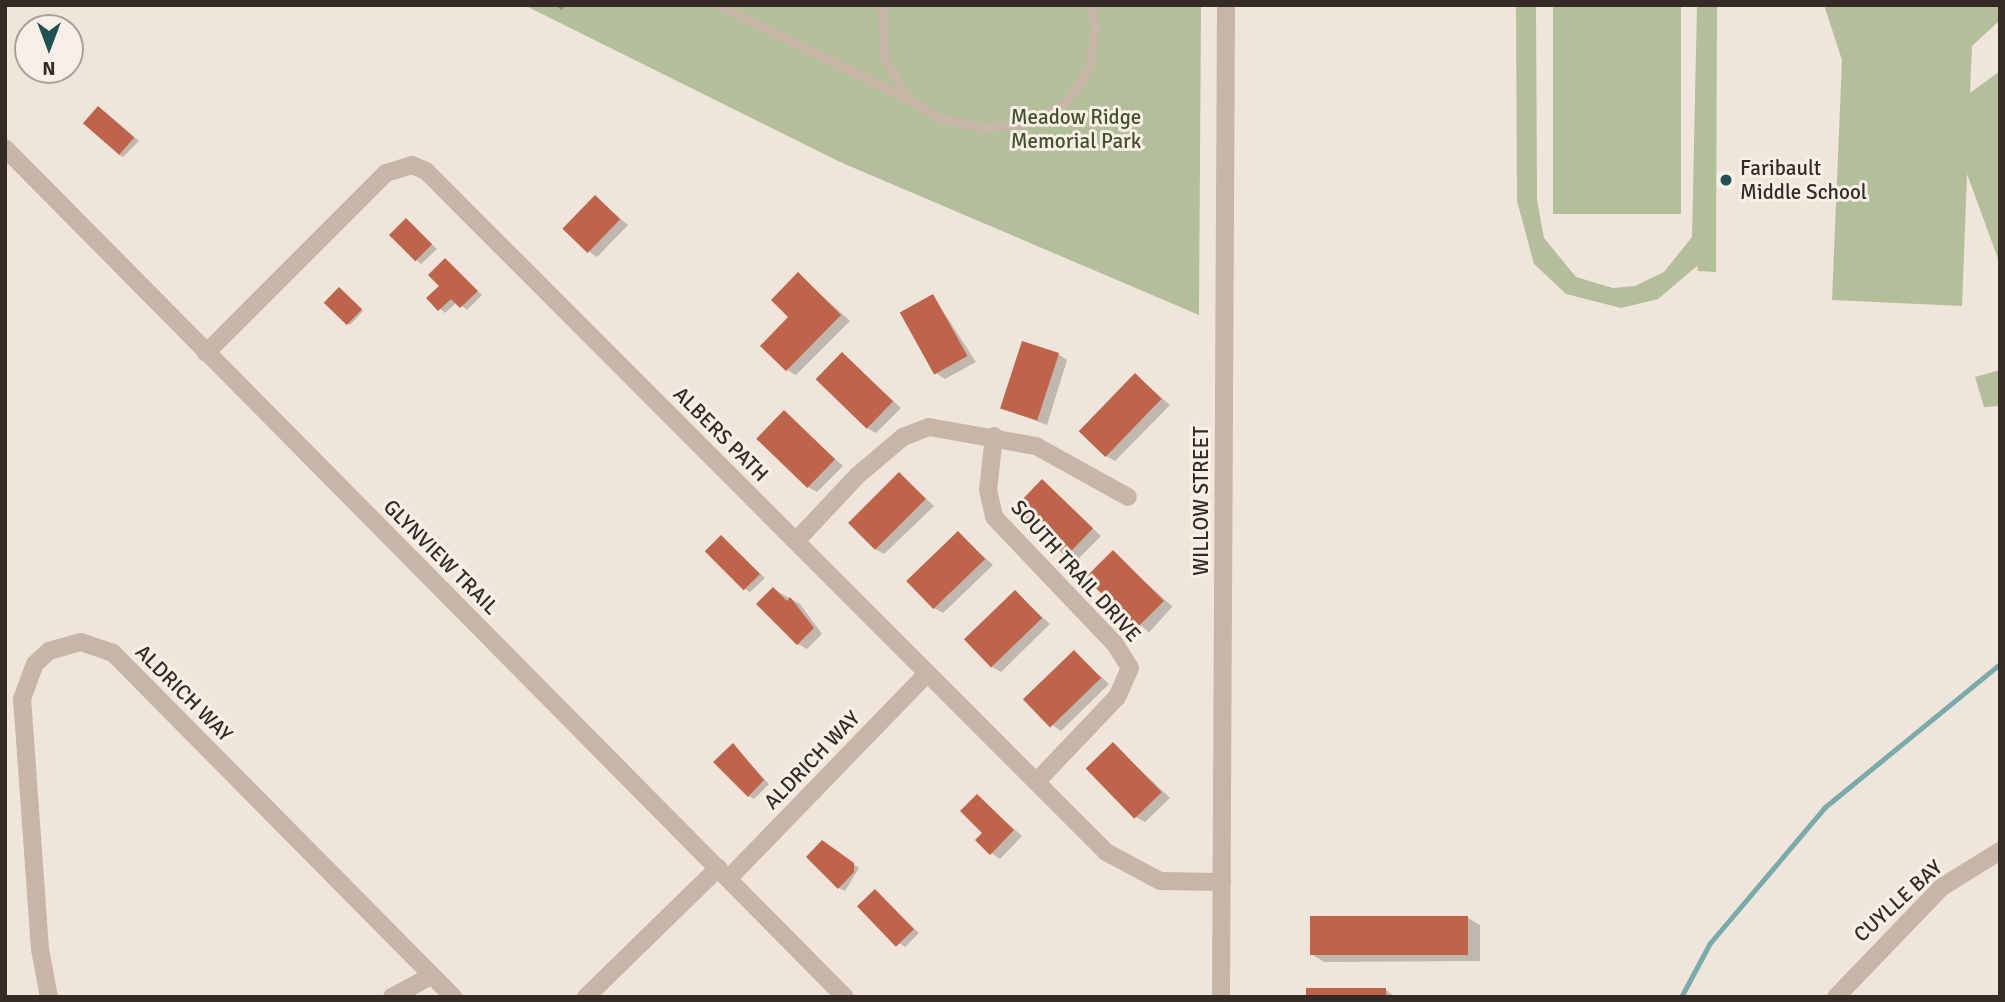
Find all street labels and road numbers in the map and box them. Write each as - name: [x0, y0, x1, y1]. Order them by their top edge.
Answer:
- street label: ALBERS PATH: [668, 381, 774, 487]
- street label: WILLOW STREET: [1188, 426, 1214, 576]
- street label: GLYNVIEW TRAIL: [378, 494, 504, 620]
- street label: SOUTH TRAIL DRIVE: [1006, 495, 1146, 647]
- street label: ALDRICH WAY: [130, 639, 238, 747]
- street label: ALDRICH WAY: [759, 706, 865, 814]
- street label: CUYLLE BAY: [1849, 855, 1947, 947]

